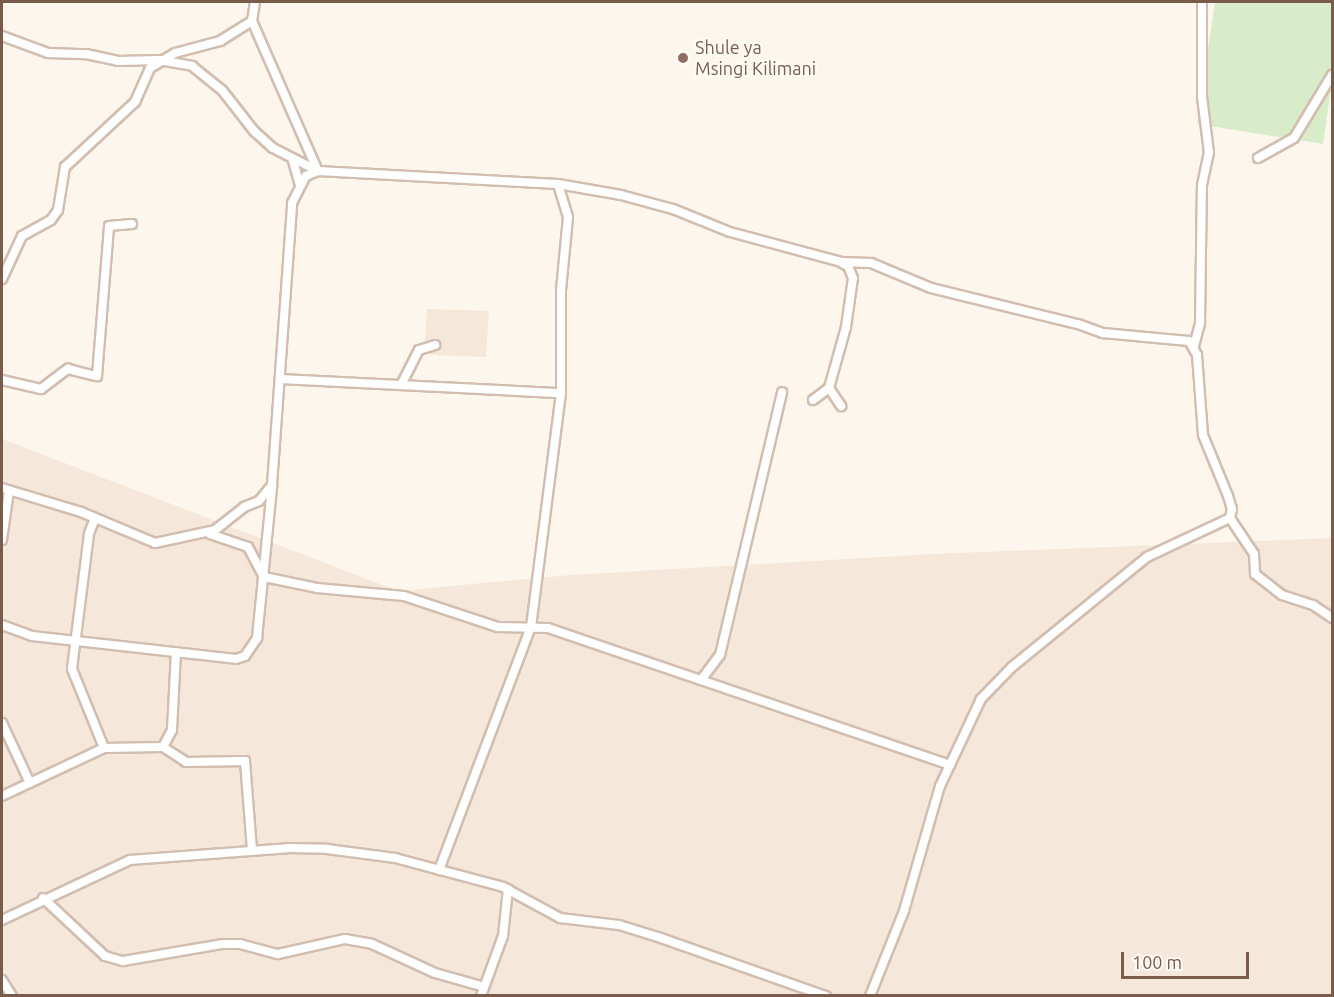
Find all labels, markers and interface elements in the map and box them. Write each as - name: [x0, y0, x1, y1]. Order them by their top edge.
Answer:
- place label: Shule ya Msingi Kilimani: [695, 37, 816, 80]
- marker: Shule ya Msingi Kilimani: [676, 51, 690, 65]
- scale bar: [1124, 940, 1252, 978]
- text: 100 m: [1132, 952, 1182, 972]

